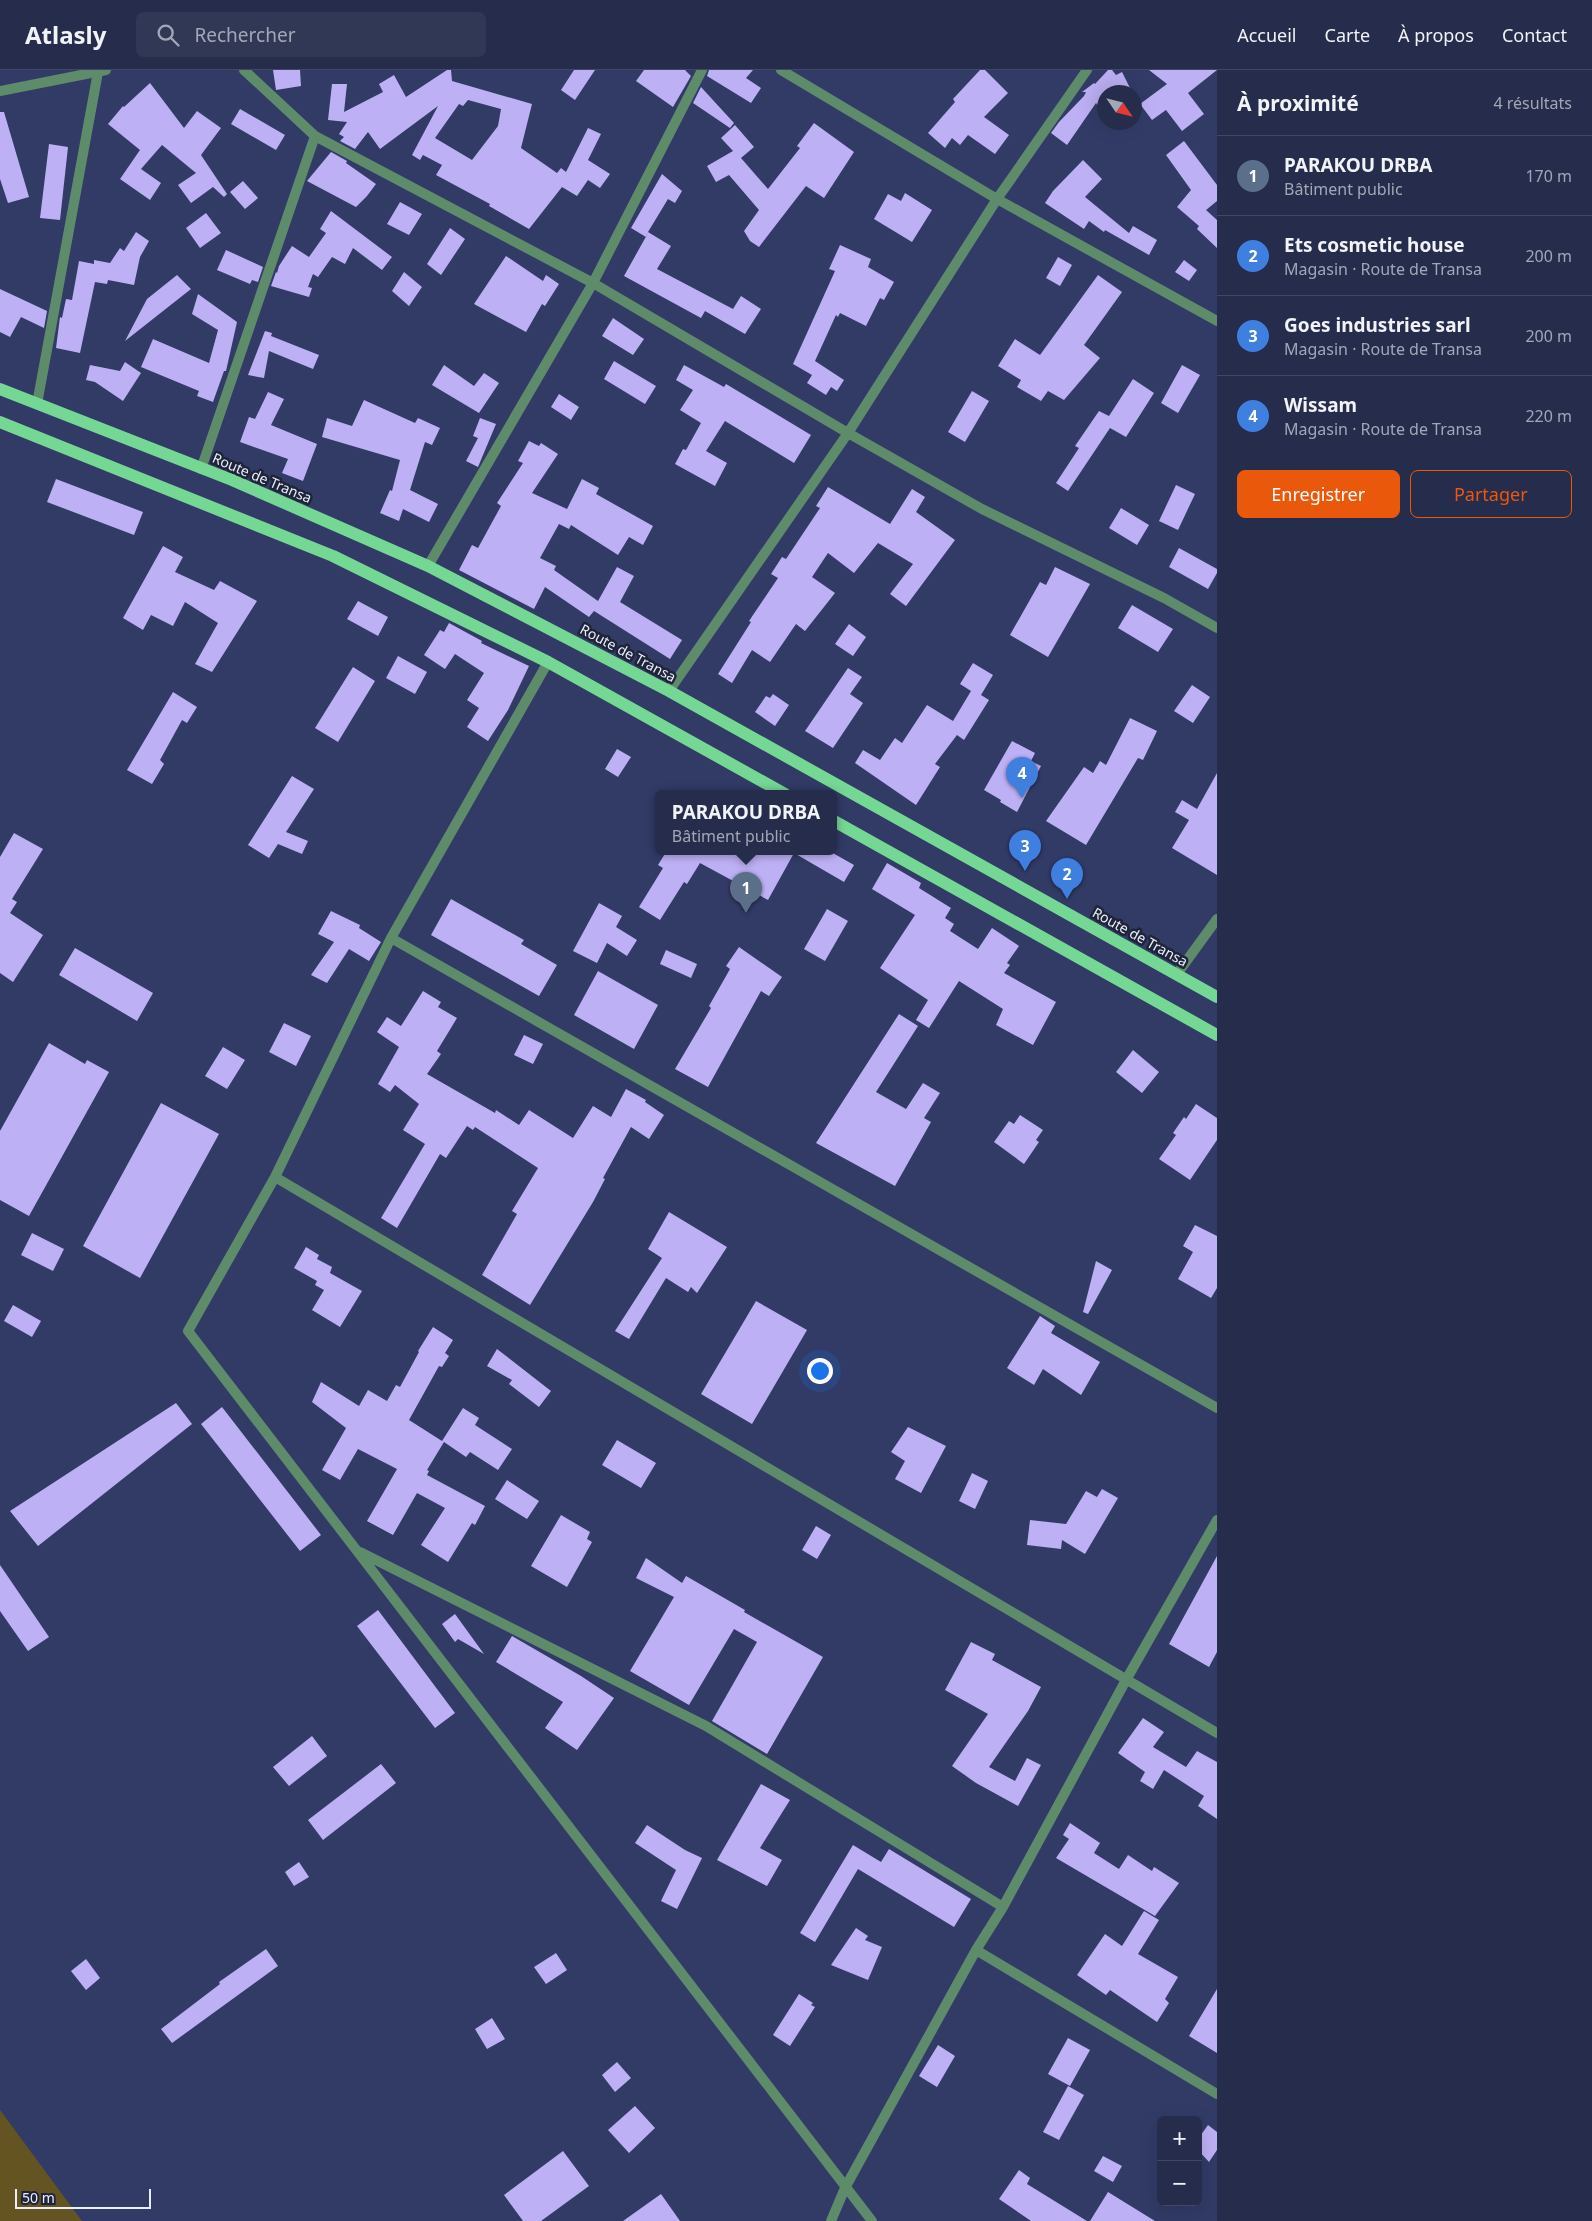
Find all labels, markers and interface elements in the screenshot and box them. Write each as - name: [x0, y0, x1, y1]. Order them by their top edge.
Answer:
- search box: [136, 12, 486, 57]
- text: Atlasly: [25, 18, 106, 51]
- icon: search: [154, 21, 182, 49]
- text: Rechercher: [194, 22, 295, 48]
- text: Accueil: [1237, 23, 1297, 47]
- text: Carte: [1325, 23, 1370, 47]
- text: À propos: [1398, 23, 1474, 47]
- text: Contact: [1502, 23, 1567, 47]
- north arrow: [1097, 85, 1142, 130]
- text: À proximité: [1237, 89, 1359, 117]
- text: 4 résultats: [1494, 92, 1572, 114]
- text: PARAKOU DRBA: [1284, 152, 1432, 178]
- text: 1: [1248, 165, 1258, 187]
- text: 170 m: [1525, 165, 1572, 187]
- text: Bâtiment public: [1284, 178, 1403, 200]
- text: Ets cosmetic house: [1284, 232, 1465, 258]
- text: 2: [1248, 245, 1258, 267]
- text: 200 m: [1525, 245, 1572, 267]
- text: Magasin · Route de Transa: [1284, 258, 1482, 280]
- text: Goes industries sarl: [1284, 312, 1471, 338]
- text: 3: [1248, 325, 1258, 347]
- text: 200 m: [1525, 325, 1572, 347]
- text: Magasin · Route de Transa: [1284, 338, 1482, 360]
- text: Wissam: [1284, 392, 1357, 418]
- text: 4: [1248, 405, 1258, 427]
- text: 220 m: [1525, 405, 1572, 427]
- text: Magasin · Route de Transa: [1284, 418, 1482, 440]
- street label: Route de Transa: [210, 448, 315, 507]
- button: Enregistrer: [1237, 470, 1400, 518]
- button: Partager: [1410, 470, 1572, 518]
- street label: Route de Transa: [577, 619, 680, 686]
- pin: 4: [1006, 757, 1038, 798]
- popup: [655, 790, 837, 855]
- text: PARAKOU DRBA: [672, 799, 820, 825]
- text: Bâtiment public: [672, 825, 790, 847]
- pin: 3: [1009, 830, 1041, 871]
- pin: 2: [1051, 858, 1083, 899]
- pin: 1: [730, 872, 762, 913]
- street label: Route de Transa: [1089, 903, 1191, 971]
- your location: [807, 1358, 833, 1384]
- map controls: [1157, 2116, 1202, 2206]
- button: +: [1157, 2116, 1202, 2161]
- button: −: [1157, 2161, 1202, 2206]
- scale bar: [15, 2186, 151, 2209]
- text: 50 m: [22, 2188, 55, 2207]

